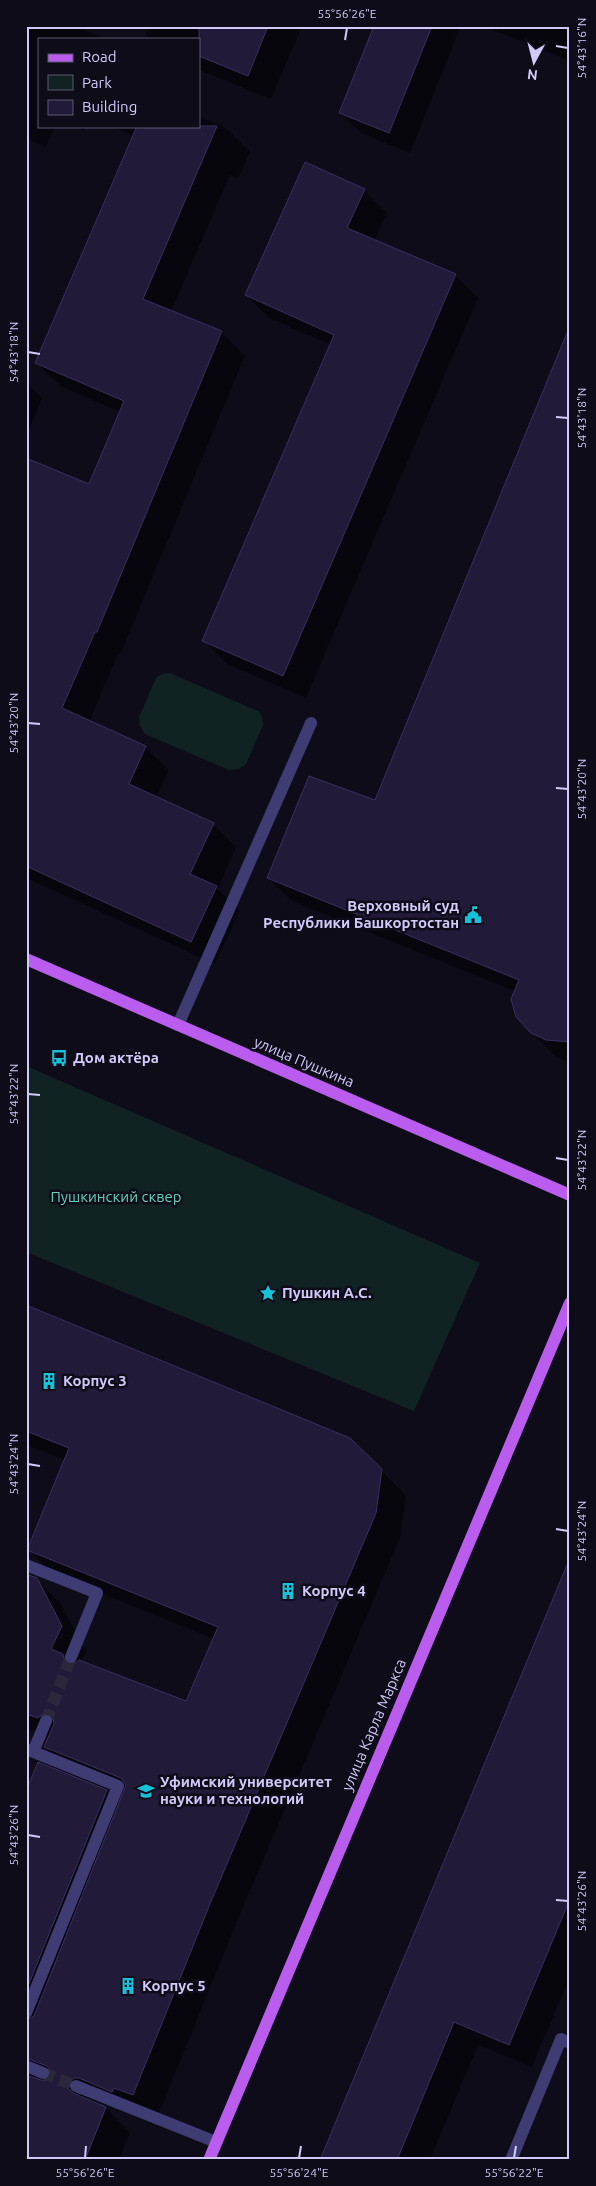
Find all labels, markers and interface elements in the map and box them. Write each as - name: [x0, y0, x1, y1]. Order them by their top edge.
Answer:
- text: 55°56'26"E: [318, 7, 377, 20]
- text: 54°43'16"N: [575, 18, 588, 78]
- legend: [38, 38, 200, 128]
- north arrow: [508, 38, 558, 88]
- text: Road: [82, 48, 117, 65]
- text: N: [526, 66, 539, 83]
- text: Park: [82, 74, 112, 91]
- text: Building: [82, 98, 137, 115]
- text: 54°43'18"N: [7, 322, 20, 382]
- text: 54°43'18"N: [575, 388, 588, 448]
- text: 54°43'20"N: [7, 693, 20, 753]
- text: 54°43'20"N: [575, 759, 588, 819]
- place label: Верховный суд Республики Башкортостан: [263, 897, 459, 931]
- public building icon: Верховный суд Республики Башкортостан: [463, 905, 483, 925]
- street label: улица Пушкина: [251, 1033, 357, 1090]
- bus stop icon: Дом актёра: [49, 1048, 69, 1068]
- place label: Дом актёра: [73, 1049, 159, 1066]
- text: 54°43'22"N: [7, 1064, 20, 1124]
- text: 54°43'22"N: [575, 1130, 588, 1190]
- park label: Пушкинский сквер: [50, 1188, 182, 1205]
- place icon: Пушкин А.С.: [258, 1283, 278, 1303]
- place label: Пушкин А.С.: [282, 1284, 372, 1301]
- building icon: Корпус 3: [39, 1371, 59, 1391]
- place label: Корпус 3: [63, 1372, 127, 1389]
- text: 54°43'24"N: [7, 1434, 20, 1494]
- text: 54°43'24"N: [575, 1501, 588, 1561]
- building icon: Корпус 4: [278, 1581, 298, 1601]
- place label: Корпус 4: [302, 1582, 366, 1599]
- street label: улица Карла Маркса: [338, 1656, 409, 1793]
- place label: Уфимский университет науки и технологий: [160, 1773, 332, 1807]
- school or university icon: Уфимский университет науки и технологий: [136, 1781, 156, 1801]
- text: 54°43'26"N: [7, 1805, 20, 1865]
- text: 54°43'26"N: [575, 1871, 588, 1931]
- building icon: Корпус 5: [118, 1976, 138, 1996]
- place label: Корпус 5: [142, 1977, 206, 1994]
- text: 55°56'26"E: [56, 2166, 115, 2179]
- text: 55°56'24"E: [270, 2166, 329, 2179]
- text: 55°56'22"E: [485, 2166, 544, 2179]

